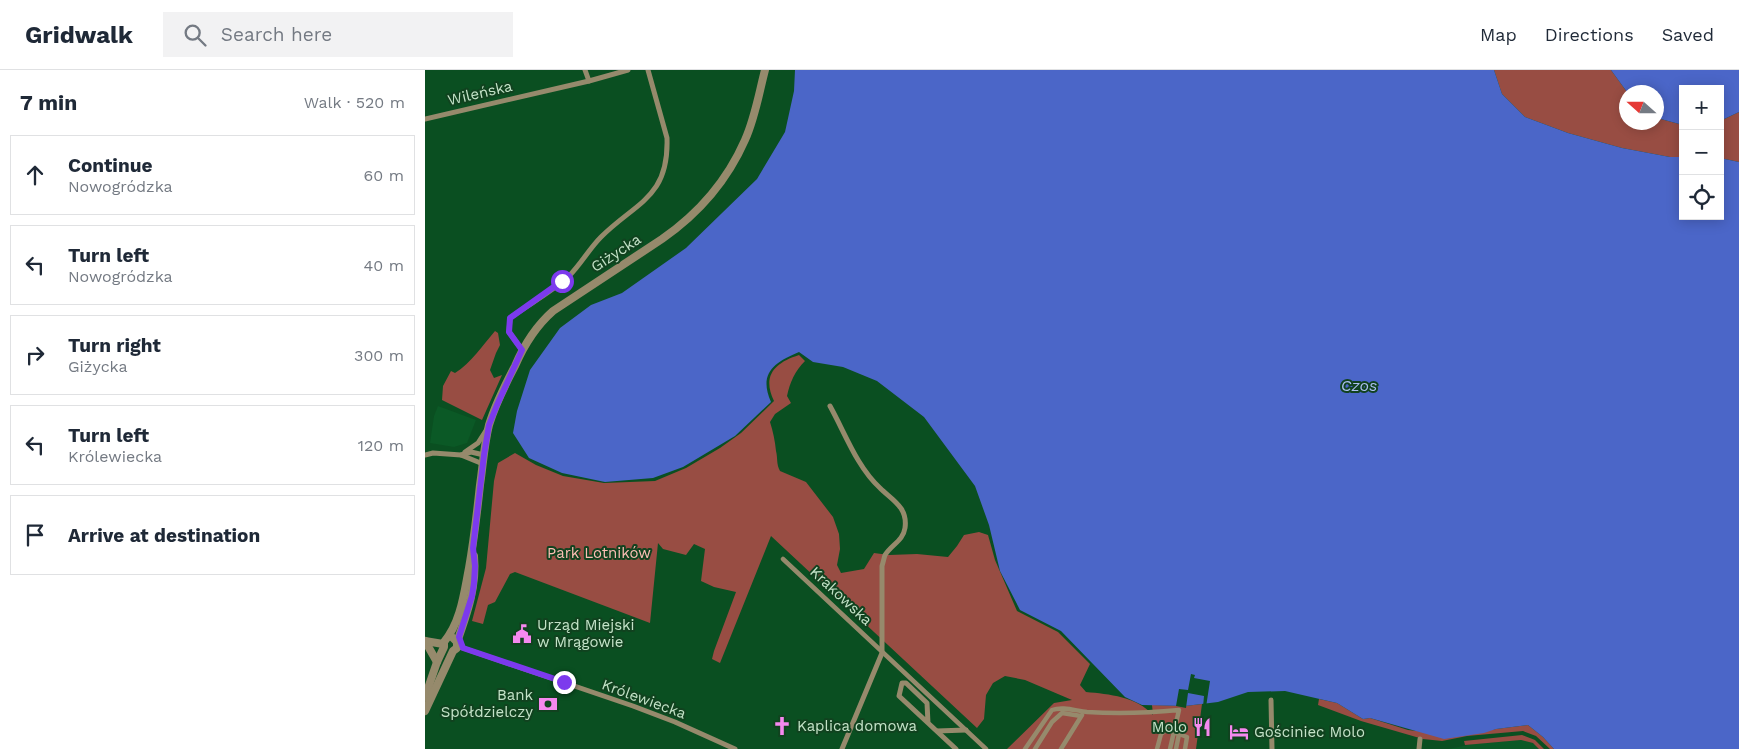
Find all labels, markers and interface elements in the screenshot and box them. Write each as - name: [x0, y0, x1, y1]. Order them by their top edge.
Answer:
- search box: [163, 12, 513, 57]
- text: Gridwalk: [25, 21, 133, 49]
- icon: search: [181, 21, 209, 49]
- text: Search here: [221, 23, 332, 46]
- text: Map: [1480, 24, 1517, 45]
- text: Directions: [1545, 24, 1634, 45]
- text: Saved: [1662, 24, 1714, 45]
- street label: Wileńska: [446, 77, 515, 109]
- north arrow: [1619, 85, 1664, 130]
- map controls: [1679, 85, 1724, 220]
- button: +: [1679, 85, 1724, 130]
- text: 7 min: [20, 90, 77, 115]
- text: Walk · 520 m: [304, 93, 405, 112]
- button: −: [1679, 130, 1724, 175]
- text: Continue: [68, 154, 152, 177]
- icon: ahead: [21, 161, 49, 189]
- text: 60 m: [364, 166, 404, 185]
- button: locate: [1679, 175, 1724, 220]
- text: Nowogródzka: [68, 177, 173, 196]
- street label: Giżycka: [588, 230, 645, 276]
- text: Turn left: [68, 244, 149, 267]
- icon: left: [21, 251, 49, 279]
- text: 40 m: [364, 256, 404, 275]
- text: Nowogródzka: [68, 267, 173, 286]
- route start: [551, 270, 574, 293]
- text: Turn right: [68, 334, 161, 357]
- icon: right: [21, 341, 49, 369]
- text: 300 m: [354, 346, 404, 365]
- text: Giżycka: [68, 357, 128, 376]
- water label: Czos: [1341, 376, 1377, 395]
- text: Turn left: [68, 424, 149, 447]
- icon: left: [21, 431, 49, 459]
- text: 120 m: [358, 436, 404, 455]
- text: Królewiecka: [68, 447, 162, 466]
- icon: arrive: [21, 521, 49, 549]
- text: Arrive at destination: [68, 524, 260, 547]
- park label: Park Lotników: [547, 544, 651, 562]
- street label: Krakowska: [806, 563, 876, 630]
- place label: Urząd Miejski w Mrągowie: [537, 616, 635, 651]
- public building icon: Urząd Miejski w Mrągowie: [511, 623, 533, 645]
- route end: [553, 671, 576, 694]
- street label: Królewiecka: [599, 675, 689, 723]
- place label: Bank Spółdzielczy: [441, 686, 533, 721]
- bank icon: Bank Spółdzielczy: [537, 693, 559, 715]
- church icon: Kaplica domowa: [771, 715, 793, 737]
- restaurant icon: Molo: [1191, 716, 1213, 738]
- place label: Kaplica domowa: [797, 717, 918, 735]
- place label: Molo: [1152, 718, 1187, 736]
- hotel icon: Gościniec Molo: [1228, 721, 1250, 743]
- place label: Gościniec Molo: [1254, 723, 1365, 741]

